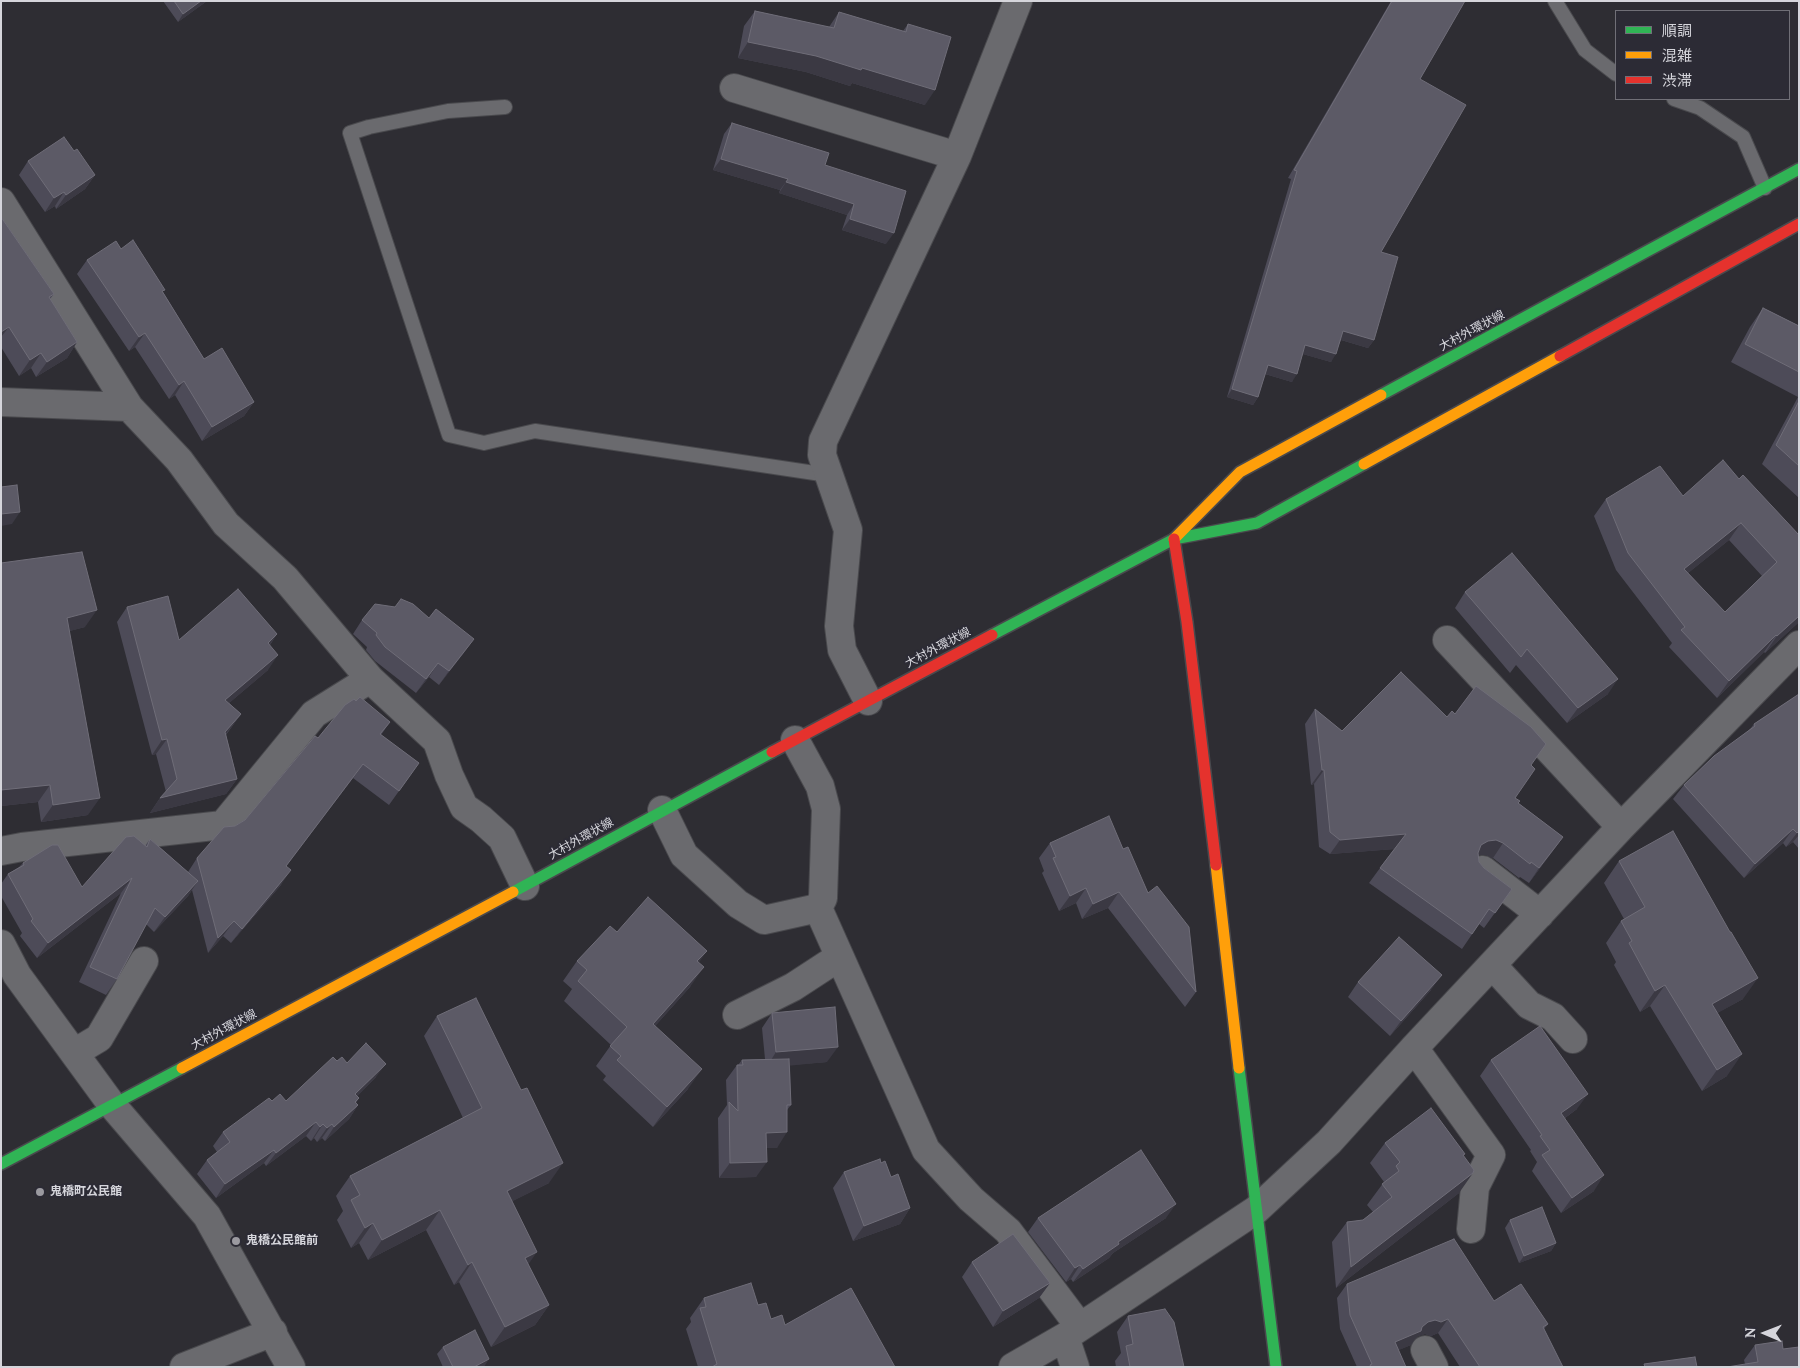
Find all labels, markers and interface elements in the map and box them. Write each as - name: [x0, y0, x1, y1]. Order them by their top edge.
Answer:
- legend: [1615, 10, 1790, 100]
- text: 順調: [1662, 21, 1692, 40]
- text: 混雑: [1662, 46, 1692, 65]
- text: 渋滞: [1662, 71, 1692, 90]
- street label: 大村外環状線: [1437, 308, 1507, 354]
- street label: 大村外環状線: [903, 625, 973, 671]
- street label: 大村外環状線: [546, 815, 616, 863]
- street label: 大村外環状線: [189, 1007, 259, 1053]
- place label: 鬼橋町公民館: [50, 1185, 122, 1199]
- marker: 鬼橋町公民館: [34, 1186, 46, 1198]
- place label: 鬼橋公民館前: [246, 1234, 318, 1248]
- marker: 鬼橋公民館前: [230, 1235, 242, 1247]
- north arrow: [1740, 1308, 1790, 1358]
- text: N: [1741, 1327, 1759, 1338]

